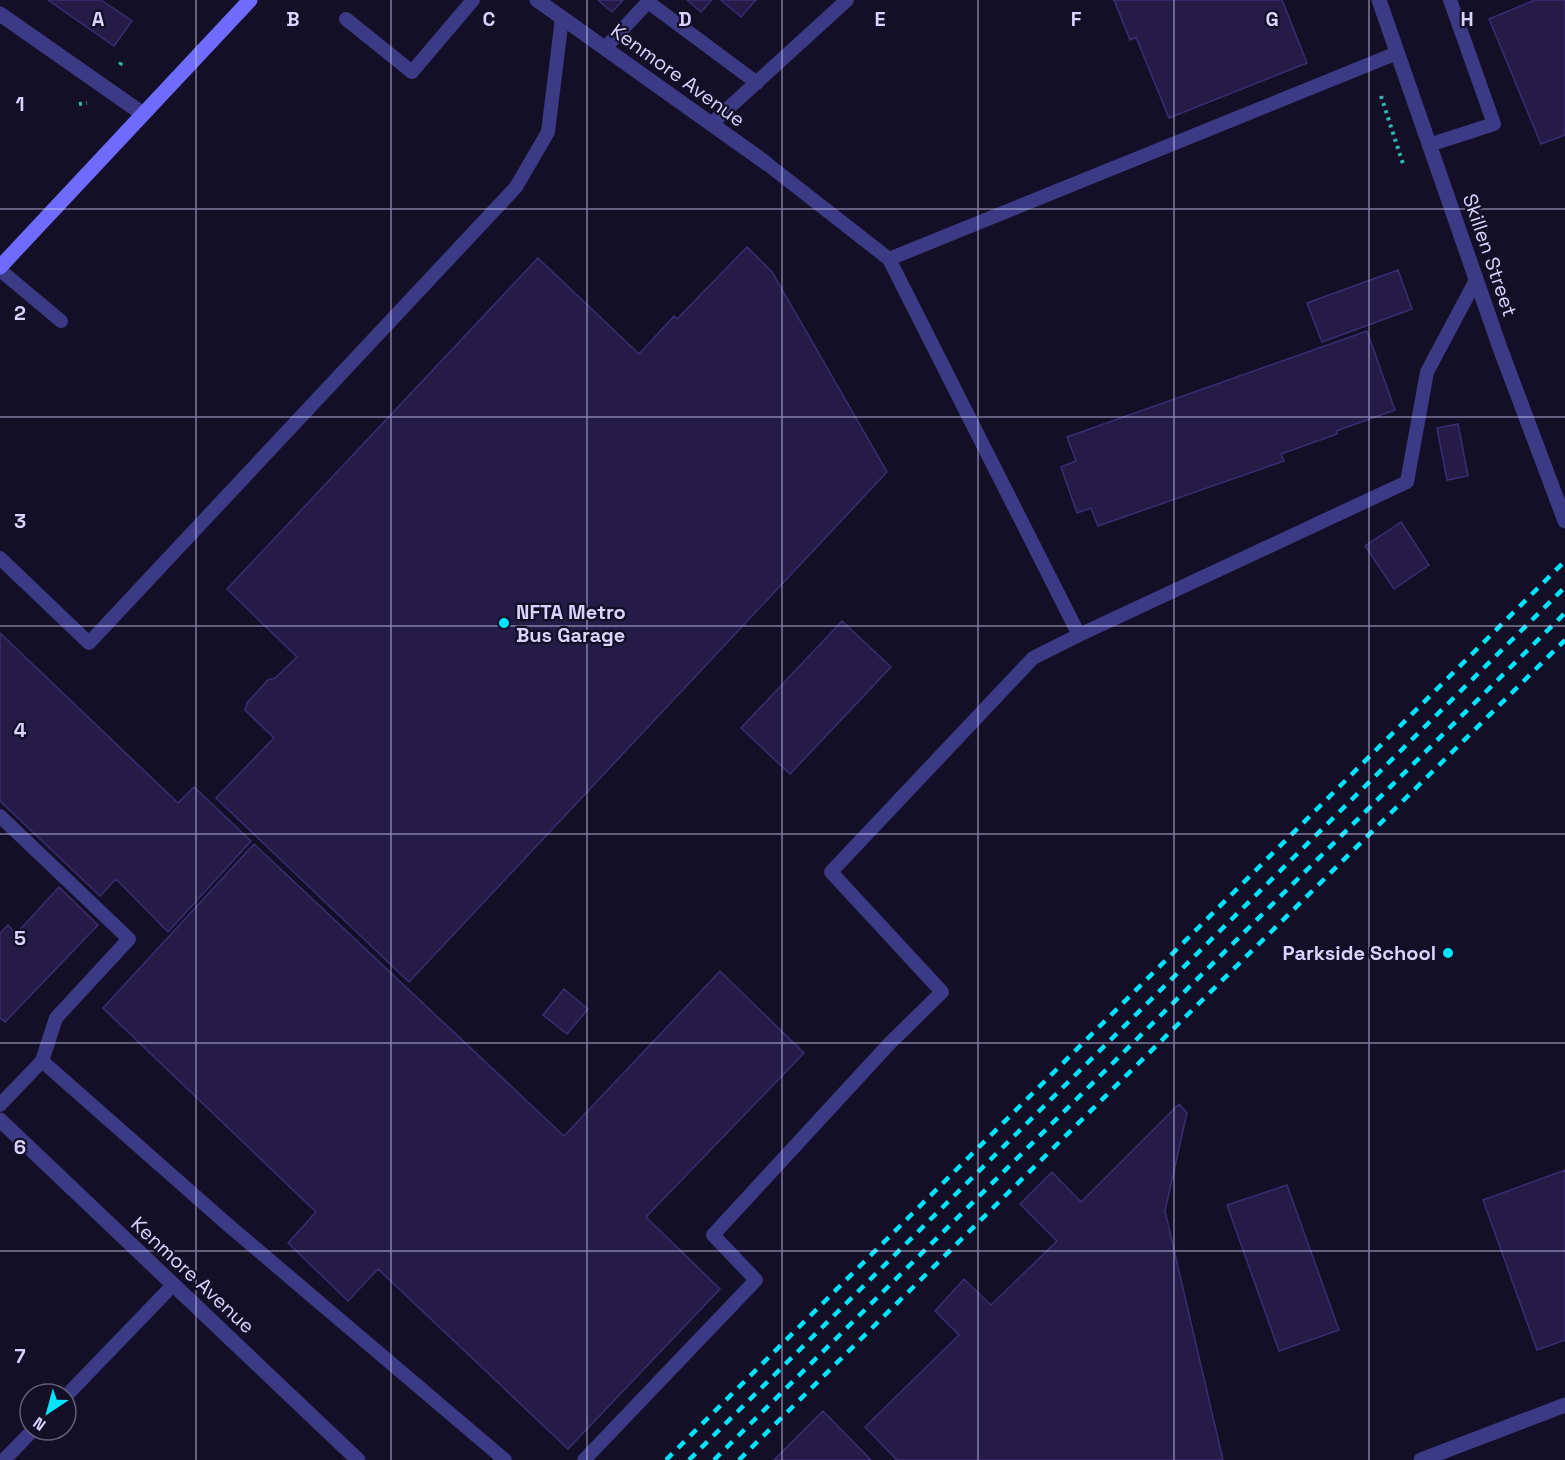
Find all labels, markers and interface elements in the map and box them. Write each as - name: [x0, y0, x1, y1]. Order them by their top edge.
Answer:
- text: A: [92, 6, 105, 32]
- text: B: [286, 6, 300, 32]
- text: C: [483, 6, 496, 32]
- text: D: [678, 6, 692, 32]
- text: E: [874, 6, 886, 32]
- text: F: [1071, 6, 1082, 32]
- text: G: [1265, 6, 1279, 32]
- text: H: [1460, 6, 1474, 32]
- street label: Kenmore Avenue: [606, 17, 750, 133]
- text: 1: [15, 91, 25, 117]
- street label: Skillen Street: [1457, 190, 1523, 320]
- text: 2: [14, 300, 26, 326]
- text: 3: [14, 508, 26, 534]
- place label: NFTA Metro Bus Garage: [516, 599, 626, 648]
- marker: NFTA Metro Bus Garage: [497, 616, 511, 630]
- text: 4: [14, 717, 27, 743]
- text: 5: [14, 925, 26, 951]
- place label: Parkside School: [1283, 940, 1436, 966]
- marker: Parkside School: [1441, 946, 1455, 960]
- text: 6: [14, 1134, 26, 1160]
- street label: Kenmore Avenue: [126, 1211, 260, 1339]
- text: 7: [14, 1343, 26, 1369]
- north arrow: [18, 1382, 78, 1442]
- text: N: [29, 1412, 50, 1435]

